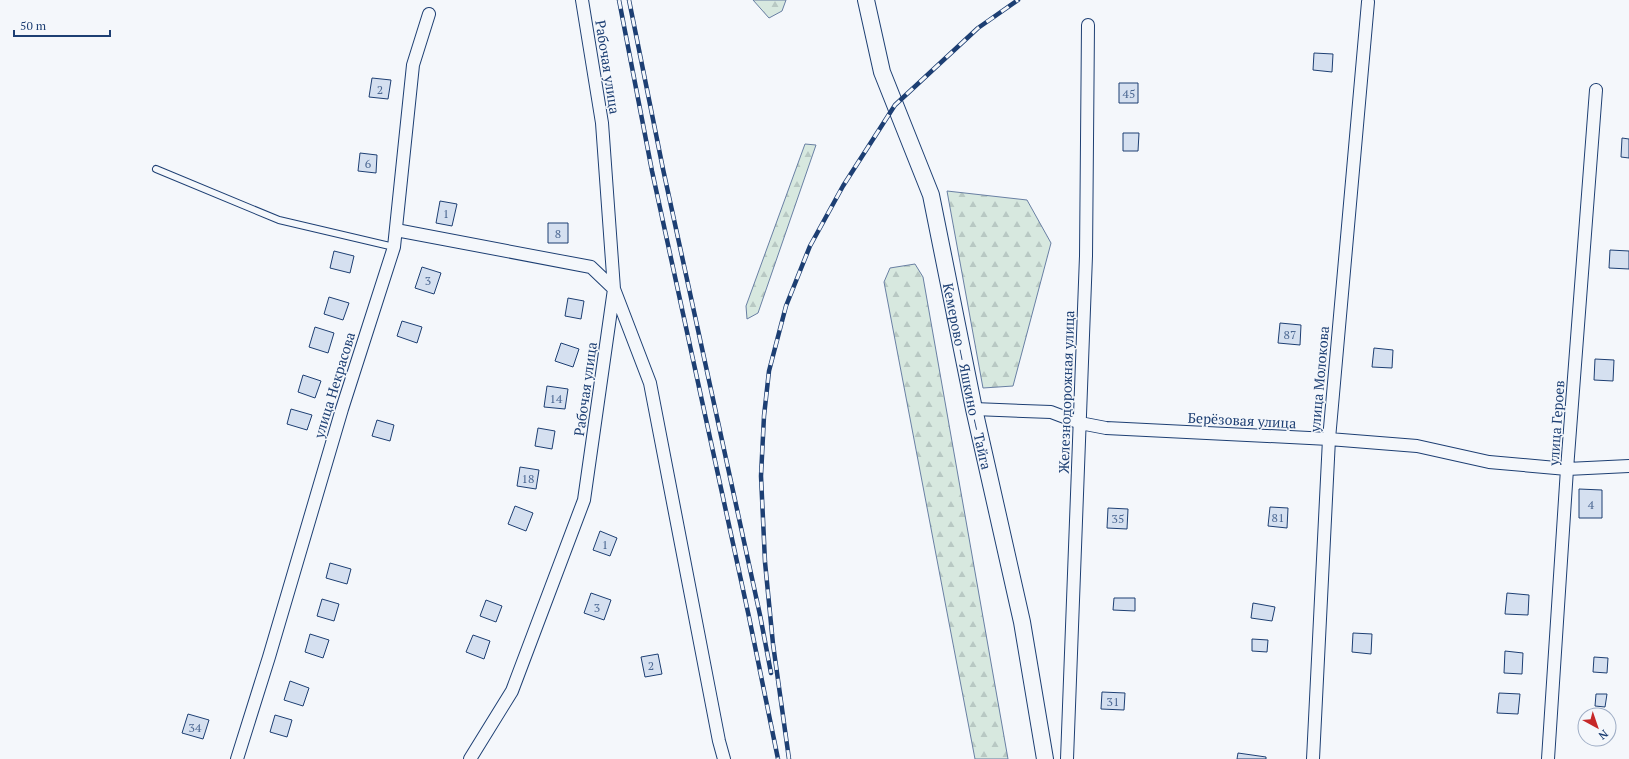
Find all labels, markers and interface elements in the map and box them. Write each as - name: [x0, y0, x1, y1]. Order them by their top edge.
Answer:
- scale bar: [14, 12, 110, 38]
- text: 50 m: [20, 18, 47, 33]
- street label: Рабочая улица: [591, 19, 625, 115]
- house number: 2: [377, 82, 383, 97]
- house number: 45: [1123, 86, 1135, 101]
- house number: 6: [365, 156, 372, 171]
- house number: 1: [443, 206, 449, 221]
- house number: 8: [555, 226, 561, 241]
- house number: 3: [425, 273, 431, 288]
- street label: Кемерово — Яшкино — Тайга: [939, 281, 997, 471]
- street label: Железнодорожная улица: [1054, 310, 1078, 474]
- street label: улица Молокова: [1305, 325, 1333, 434]
- house number: 87: [1284, 327, 1296, 342]
- street label: улица Некрасова: [309, 329, 359, 441]
- street label: Рабочая улица: [569, 341, 601, 437]
- street label: улица Героев: [1543, 380, 1568, 467]
- house number: 14: [550, 391, 563, 406]
- street label: Берёзовая улица: [1187, 408, 1297, 432]
- house number: 18: [522, 471, 534, 486]
- house number: 4: [1588, 497, 1595, 512]
- house number: 81: [1272, 510, 1284, 525]
- house number: 35: [1112, 511, 1124, 526]
- house number: 1: [602, 537, 608, 552]
- house number: 3: [594, 600, 600, 615]
- house number: 2: [648, 658, 654, 673]
- house number: 31: [1107, 694, 1119, 709]
- north arrow: [1577, 707, 1617, 747]
- house number: 34: [189, 720, 202, 735]
- text: N: [1595, 727, 1611, 743]

